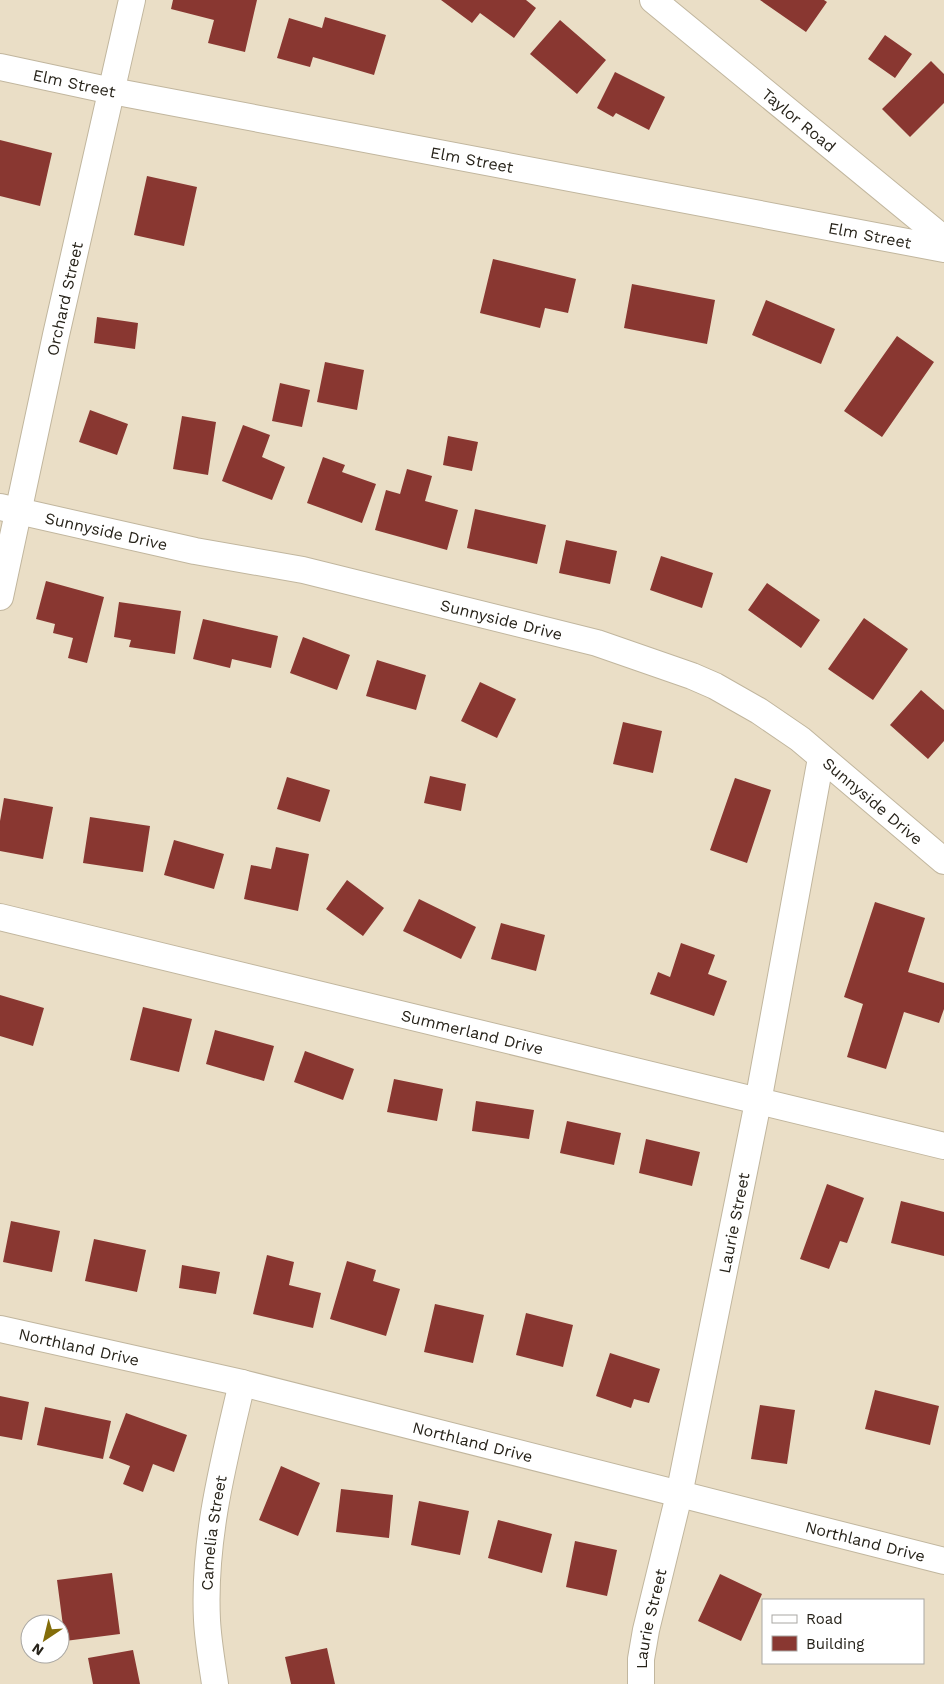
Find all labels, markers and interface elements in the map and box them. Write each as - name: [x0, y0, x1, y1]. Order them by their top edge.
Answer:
- street label: Elm Street: [31, 65, 117, 102]
- street label: Taylor Road: [758, 84, 840, 156]
- street label: Elm Street: [429, 143, 515, 177]
- street label: Elm Street: [827, 218, 913, 253]
- street label: Orchard Street: [43, 240, 87, 358]
- street label: Sunnyside Drive: [43, 508, 169, 555]
- street label: Sunnyside Drive: [438, 595, 564, 644]
- street label: Sunnyside Drive: [819, 754, 926, 849]
- street label: Summerland Drive: [399, 1006, 545, 1058]
- street label: Laurie Street: [715, 1171, 754, 1275]
- street label: Northland Drive: [17, 1324, 141, 1370]
- street label: Northland Drive: [411, 1418, 535, 1466]
- street label: Camelia Street: [198, 1473, 231, 1591]
- street label: Northland Drive: [803, 1517, 927, 1566]
- street label: Laurie Street: [632, 1567, 671, 1669]
- legend: [762, 1599, 924, 1664]
- text: Road: [806, 1610, 843, 1628]
- north arrow: [20, 1614, 70, 1664]
- text: Building: [806, 1635, 864, 1653]
- text: N: [29, 1640, 46, 1659]

